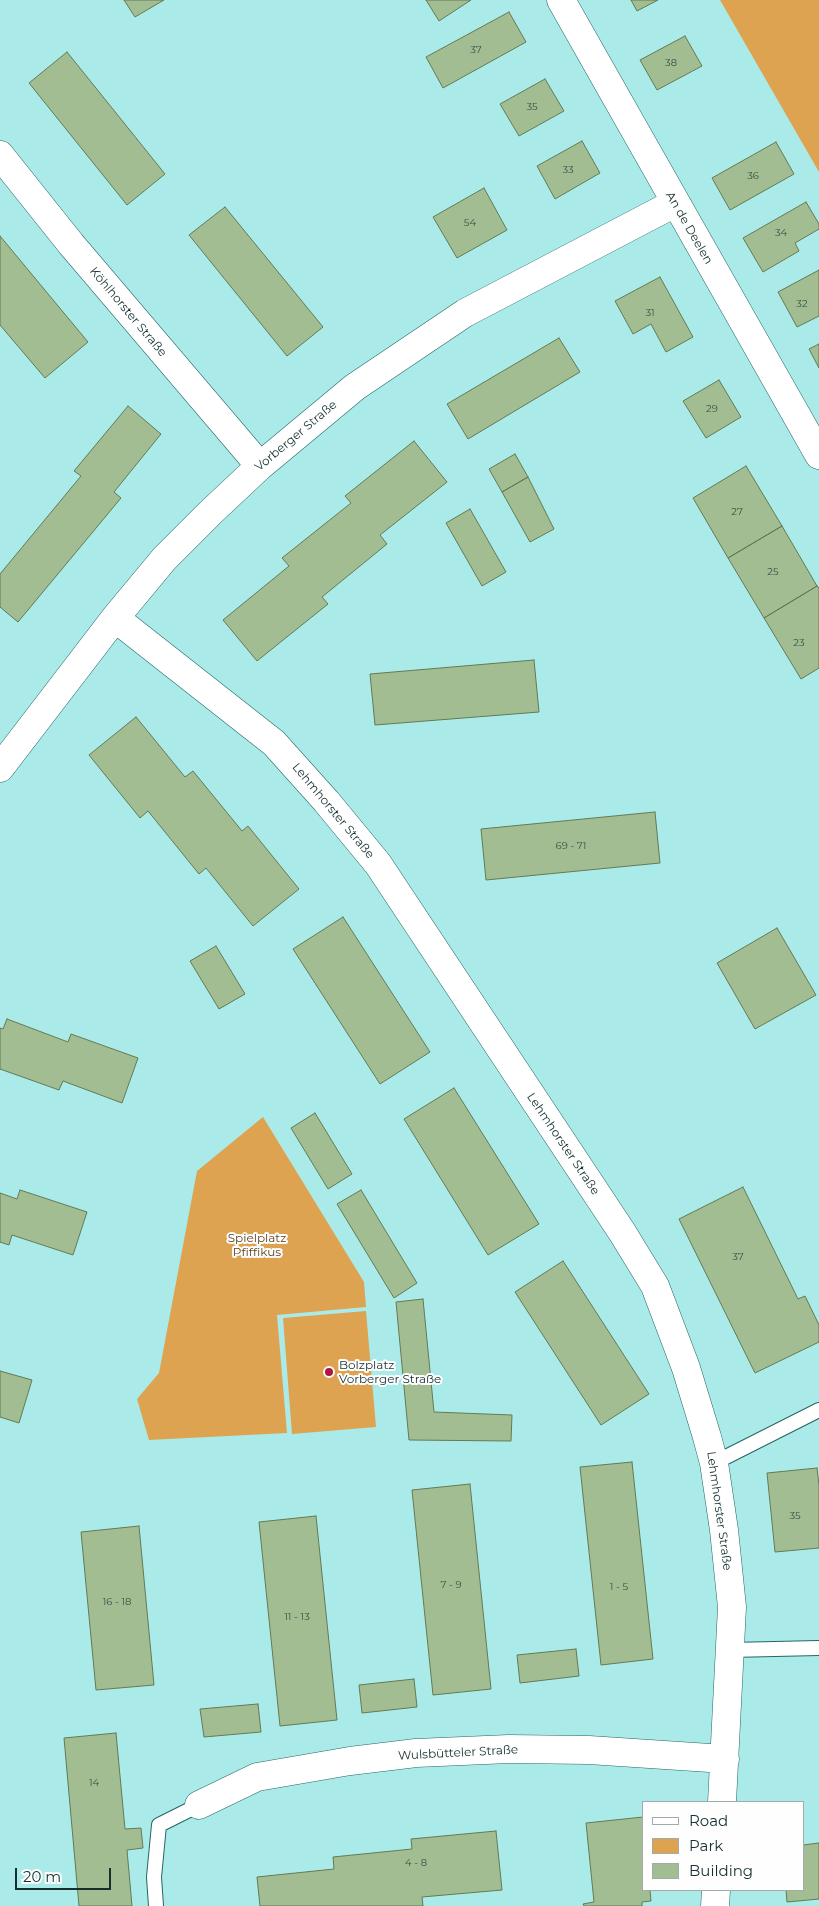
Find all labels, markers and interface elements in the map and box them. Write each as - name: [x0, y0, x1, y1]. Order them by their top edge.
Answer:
- house number: 37: [470, 44, 482, 56]
- house number: 38: [665, 57, 677, 69]
- house number: 35: [526, 101, 538, 113]
- house number: 33: [562, 164, 574, 176]
- house number: 36: [747, 170, 759, 182]
- street label: An de Deelen: [662, 189, 716, 267]
- house number: 54: [464, 217, 476, 229]
- house number: 34: [775, 227, 787, 239]
- street label: Köhlhorster Straße: [86, 264, 170, 360]
- house number: 32: [796, 298, 808, 310]
- house number: 31: [645, 307, 655, 319]
- street label: Vorberger Straße: [252, 398, 340, 474]
- house number: 29: [706, 403, 718, 415]
- house number: 27: [731, 506, 743, 518]
- house number: 25: [767, 566, 779, 578]
- house number: 23: [793, 637, 805, 649]
- street label: Lehmhorster Straße: [289, 760, 377, 862]
- house number: 69 - 71: [556, 840, 586, 852]
- street label: Lehmhorster Straße: [523, 1090, 603, 1198]
- park label: Spielplatz Pfiffikus: [228, 1231, 286, 1259]
- house number: 37: [732, 1251, 744, 1263]
- place label: Bolzplatz Vorberger Straße: [339, 1358, 441, 1386]
- marker: Bolzplatz Vorberger Straße: [323, 1366, 335, 1378]
- street label: Lehmhorster Straße: [704, 1451, 734, 1571]
- house number: 35: [789, 1510, 801, 1522]
- house number: 7 - 9: [440, 1579, 462, 1591]
- house number: 1 - 5: [610, 1581, 628, 1593]
- house number: 16 - 18: [103, 1596, 131, 1608]
- house number: 11 - 13: [284, 1611, 310, 1623]
- street label: Wulsbütteler Straße: [398, 1743, 518, 1763]
- house number: 14: [89, 1777, 99, 1789]
- legend: [642, 1801, 804, 1891]
- text: Road: [689, 1811, 728, 1830]
- text: Park: [689, 1836, 723, 1855]
- house number: 4 - 8: [405, 1857, 427, 1869]
- scale bar: [18, 1858, 114, 1890]
- text: Building: [689, 1861, 753, 1880]
- text: 20 m: [23, 1867, 61, 1886]

